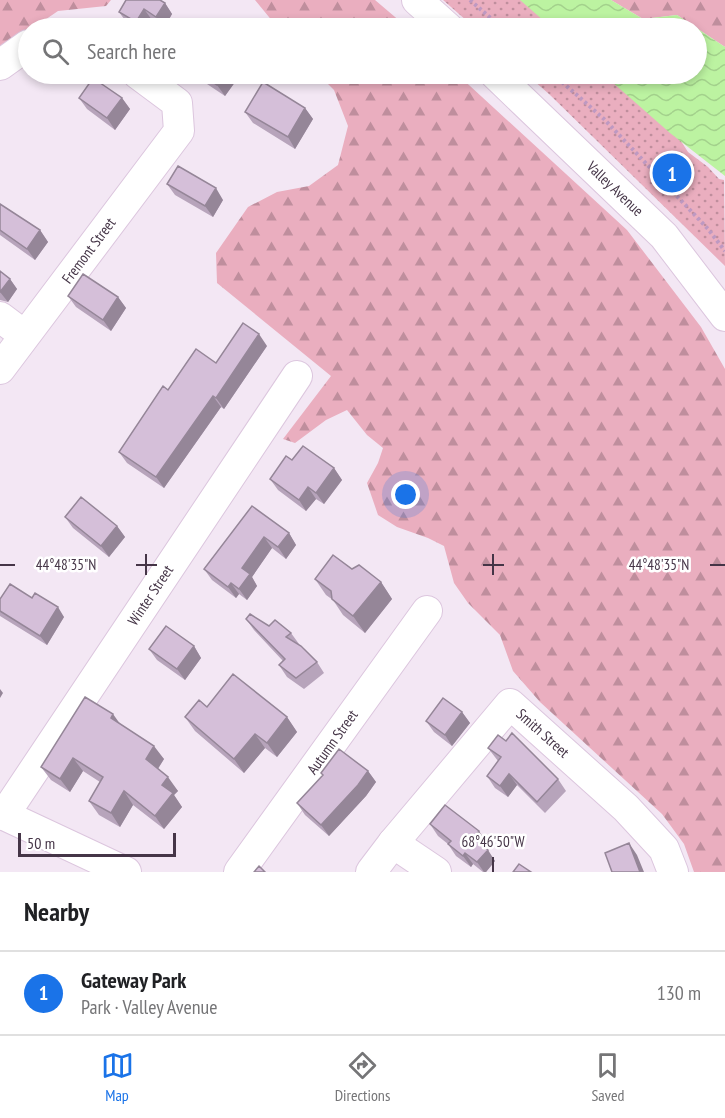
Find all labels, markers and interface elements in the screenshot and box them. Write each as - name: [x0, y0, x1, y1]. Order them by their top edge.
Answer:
- search box: [18, 18, 707, 84]
- icon: search: [39, 35, 72, 68]
- text: Search here: [87, 37, 176, 65]
- pin: 1: [652, 150, 692, 195]
- street label: Valley Avenue: [582, 156, 647, 220]
- street label: Fremont Street: [58, 214, 120, 287]
- your location: [391, 480, 420, 509]
- text: 44°48'35"N: [36, 555, 96, 574]
- text: 44°48'35"N: [629, 555, 689, 574]
- street label: Winter Street: [123, 561, 177, 629]
- street label: Smith Street: [513, 704, 573, 762]
- street label: Autumn Street: [303, 706, 362, 778]
- scale bar: [18, 830, 176, 858]
- text: 68°46'50"W: [461, 832, 525, 851]
- text: 50 m: [27, 833, 55, 853]
- text: Nearby: [24, 895, 89, 928]
- text: Gateway Park: [81, 966, 186, 994]
- text: 1: [39, 980, 48, 1006]
- text: 130 m: [657, 980, 701, 1006]
- text: Park · Valley Avenue: [81, 994, 217, 1020]
- tab: Map: [101, 1049, 134, 1105]
- tab: Directions: [335, 1049, 390, 1105]
- tab: Saved: [591, 1049, 624, 1105]

